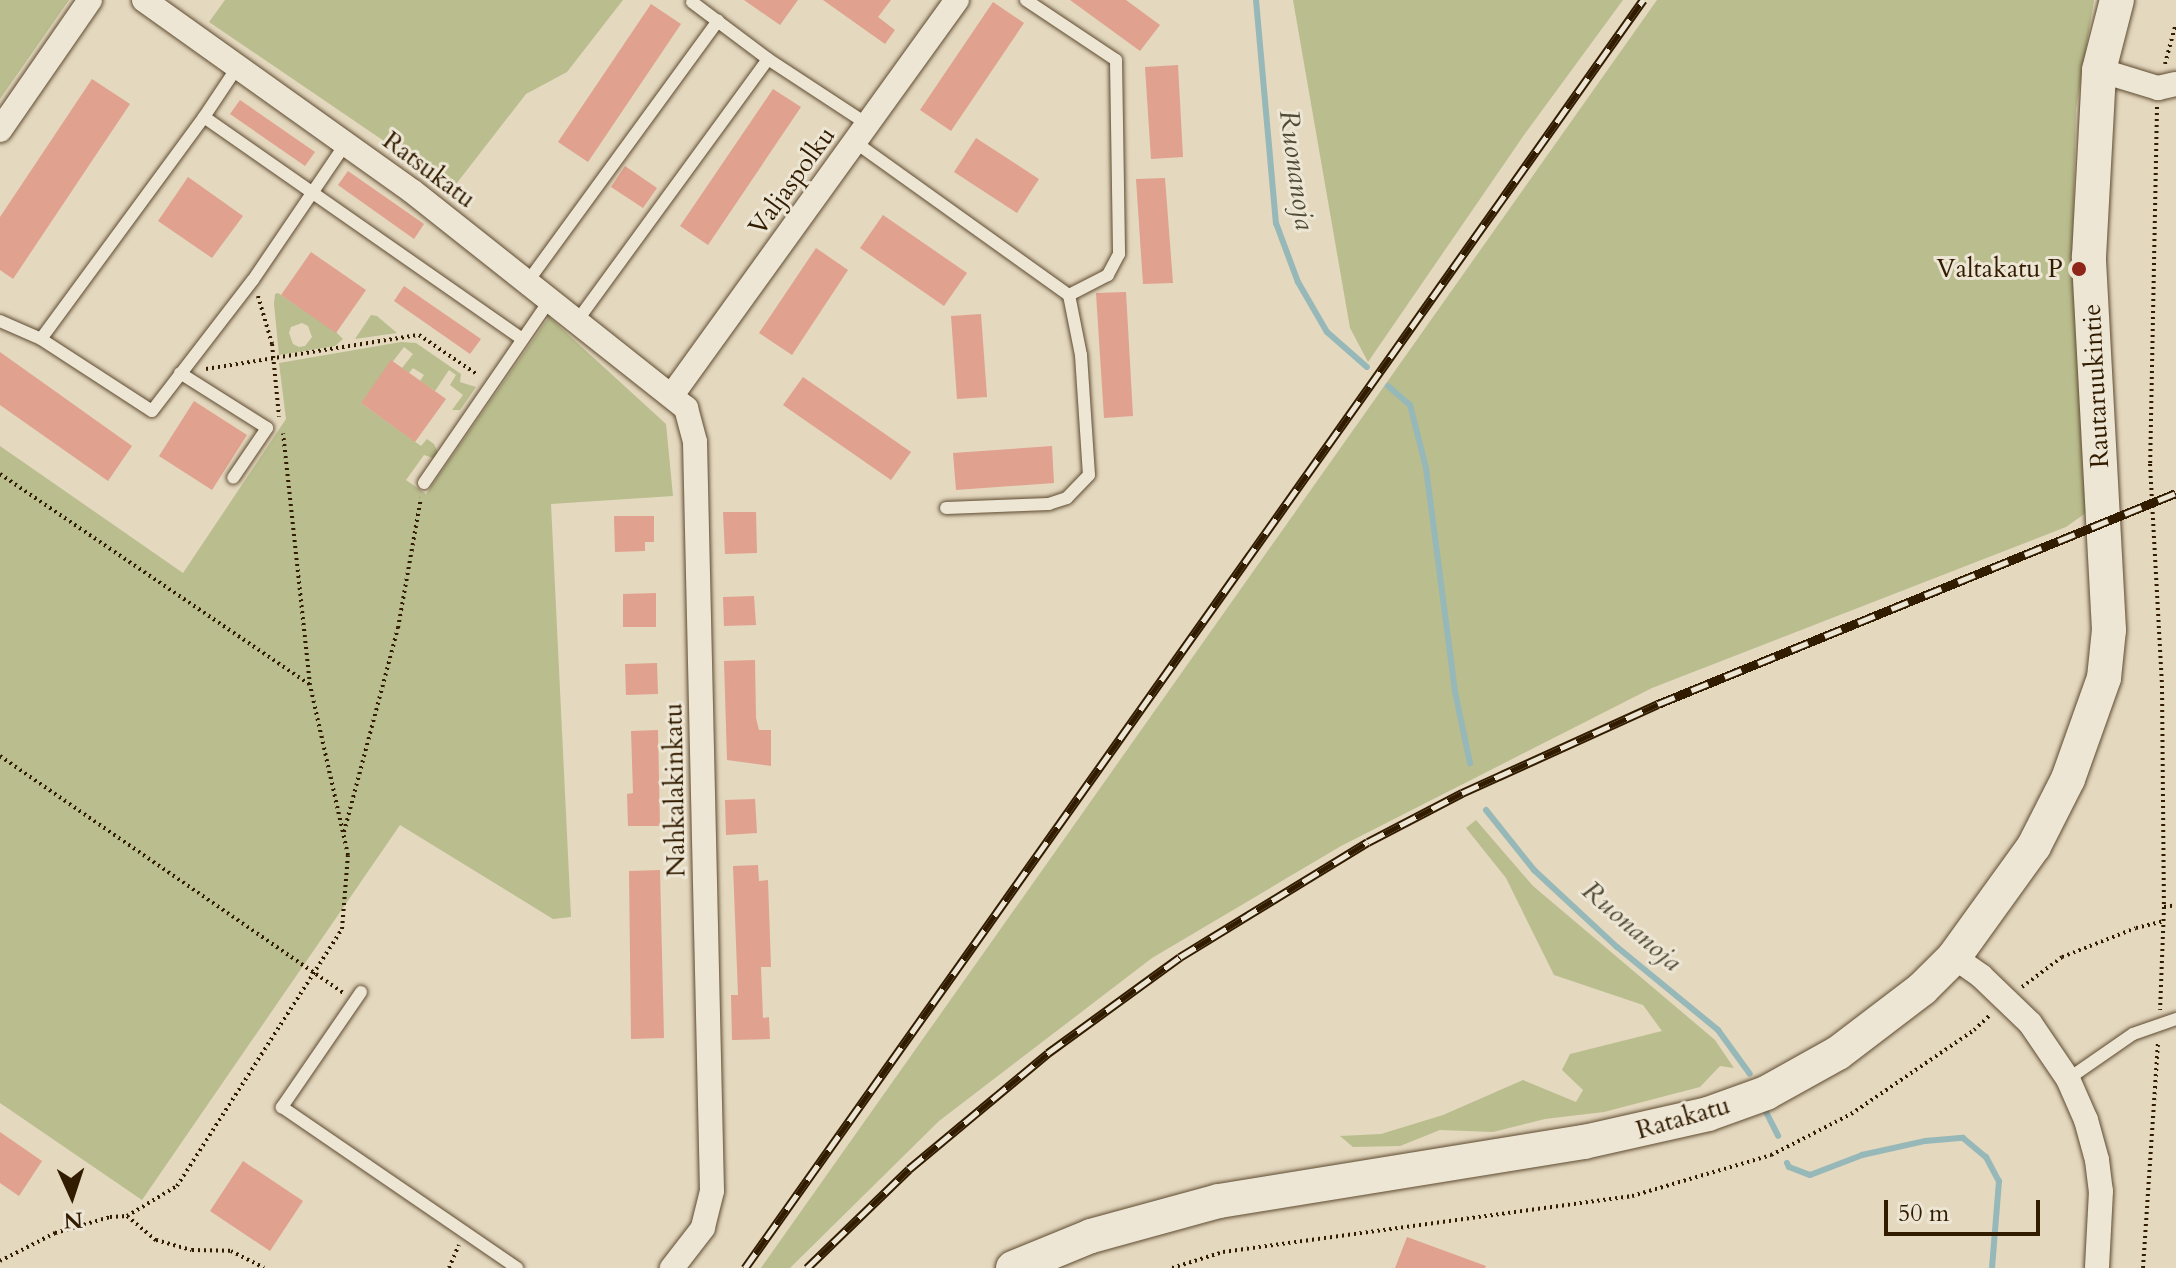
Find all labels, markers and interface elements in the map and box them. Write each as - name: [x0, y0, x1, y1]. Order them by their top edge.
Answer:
- water label: Ruonanoja: [1272, 108, 1322, 232]
- street label: Valjaspolku: [742, 120, 842, 242]
- street label: Ratsukatu: [376, 125, 482, 215]
- place label: Valtakatu P: [1937, 253, 2063, 285]
- marker: Valtakatu P: [2070, 260, 2088, 278]
- street label: Rautaruukintie: [2076, 303, 2116, 469]
- street label: Nahkalakinkatu: [658, 703, 692, 877]
- water label: Ruonanoja: [1575, 874, 1689, 978]
- street label: Ratakatu: [1632, 1090, 1734, 1146]
- north arrow: [32, 1156, 112, 1236]
- scale bar: [1888, 1184, 2044, 1234]
- text: 50 m: [1898, 1197, 1949, 1230]
- text: N: [63, 1204, 84, 1235]

